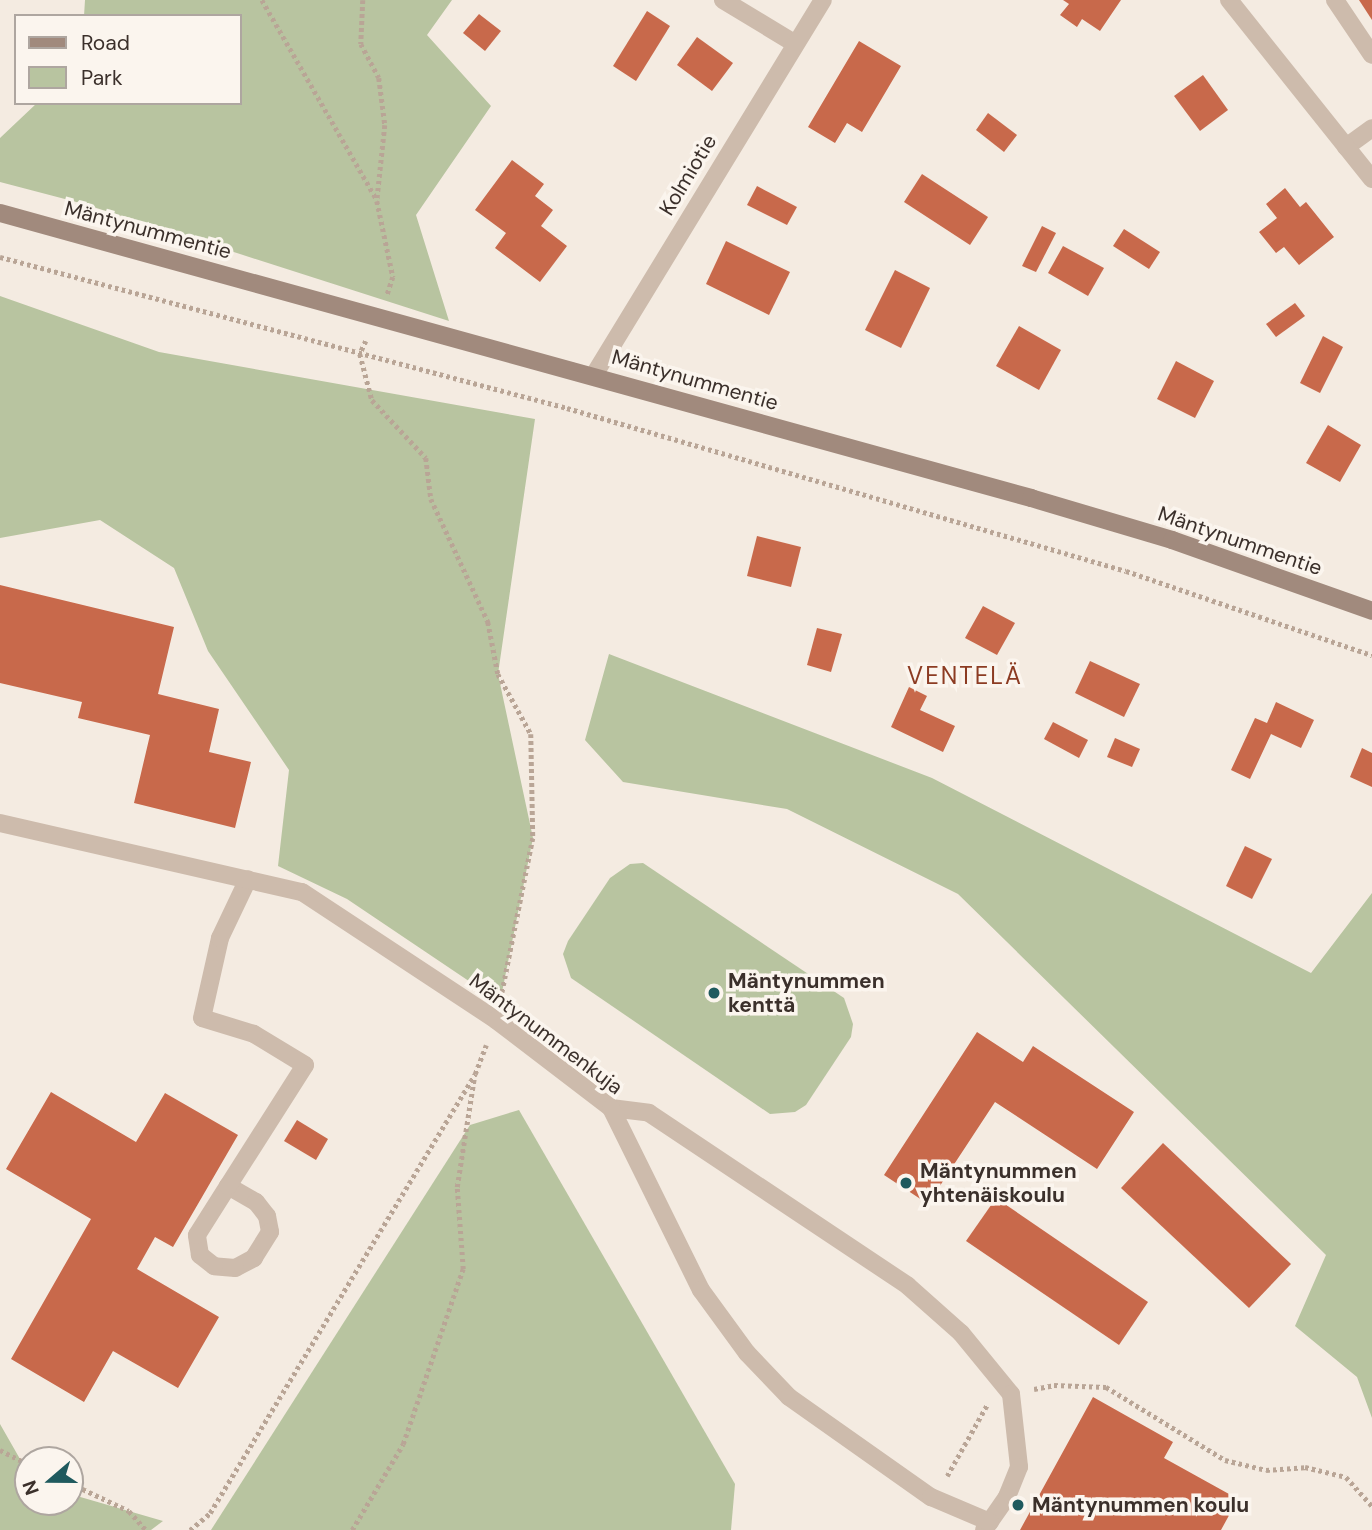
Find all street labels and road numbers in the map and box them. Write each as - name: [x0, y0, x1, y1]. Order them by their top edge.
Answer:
- street label: Kolmiotie: [654, 130, 722, 220]
- street label: Mäntynummentie: [62, 196, 234, 264]
- street label: Mäntynummentie: [609, 344, 781, 416]
- street label: Mäntynummentie: [1155, 501, 1325, 581]
- street label: Mäntynummenkuja: [464, 968, 628, 1100]

